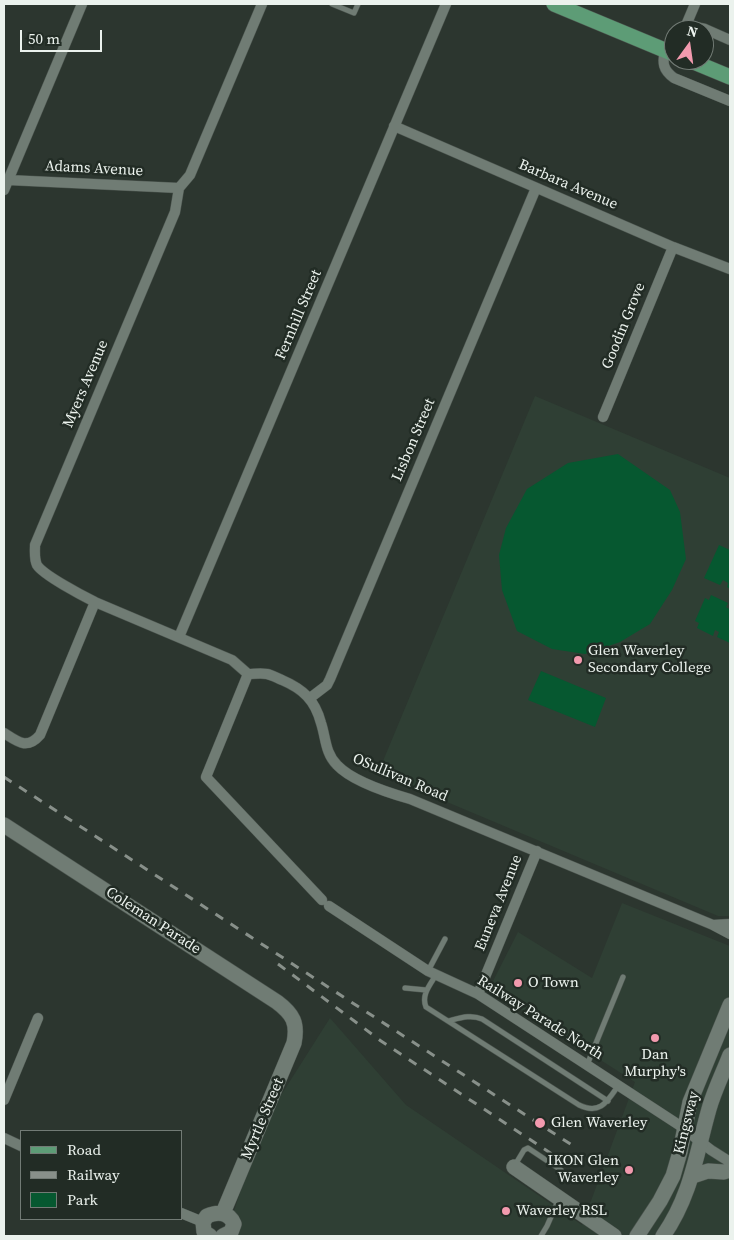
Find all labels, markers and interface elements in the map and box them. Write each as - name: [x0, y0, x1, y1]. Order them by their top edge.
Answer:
- scale bar: [22, 20, 105, 52]
- north arrow: [664, 20, 714, 70]
- text: N: [685, 20, 700, 42]
- text: 50 m: [28, 28, 60, 49]
- street label: Barbara Avenue: [516, 156, 620, 214]
- street label: Adams Avenue: [44, 157, 144, 181]
- street label: Fernhill Street: [272, 267, 326, 363]
- street label: Goodin Grove: [598, 280, 650, 372]
- street label: Myers Avenue: [59, 337, 113, 431]
- street label: Lisbon Street: [389, 396, 439, 484]
- place label: Glen Waverley Secondary College: [588, 642, 711, 677]
- marker: Glen Waverley Secondary College: [572, 654, 584, 666]
- street label: OSullivan Road: [350, 750, 450, 806]
- street label: Euneva Avenue: [472, 852, 526, 954]
- street label: Coleman Parade: [102, 884, 204, 958]
- street label: Railway Parade North: [474, 972, 606, 1064]
- place label: O Town: [528, 974, 579, 992]
- marker: O Town: [512, 977, 524, 989]
- marker: Dan Murphy's: [649, 1032, 661, 1044]
- place label: Dan Murphy's: [624, 1046, 686, 1081]
- street label: Myrtle Street: [238, 1076, 288, 1162]
- street label: Kingsway: [670, 1090, 704, 1156]
- place label: Glen Waverley: [551, 1114, 647, 1132]
- marker: Glen Waverley: [533, 1116, 547, 1130]
- legend: [20, 1130, 182, 1220]
- text: Road: [67, 1139, 101, 1160]
- place label: IKON Glen Waverley: [548, 1152, 619, 1187]
- text: Railway: [67, 1164, 120, 1185]
- marker: IKON Glen Waverley: [623, 1164, 635, 1176]
- text: Park: [67, 1189, 98, 1210]
- place label: Waverley RSL: [516, 1202, 607, 1220]
- marker: Waverley RSL: [500, 1205, 512, 1217]

